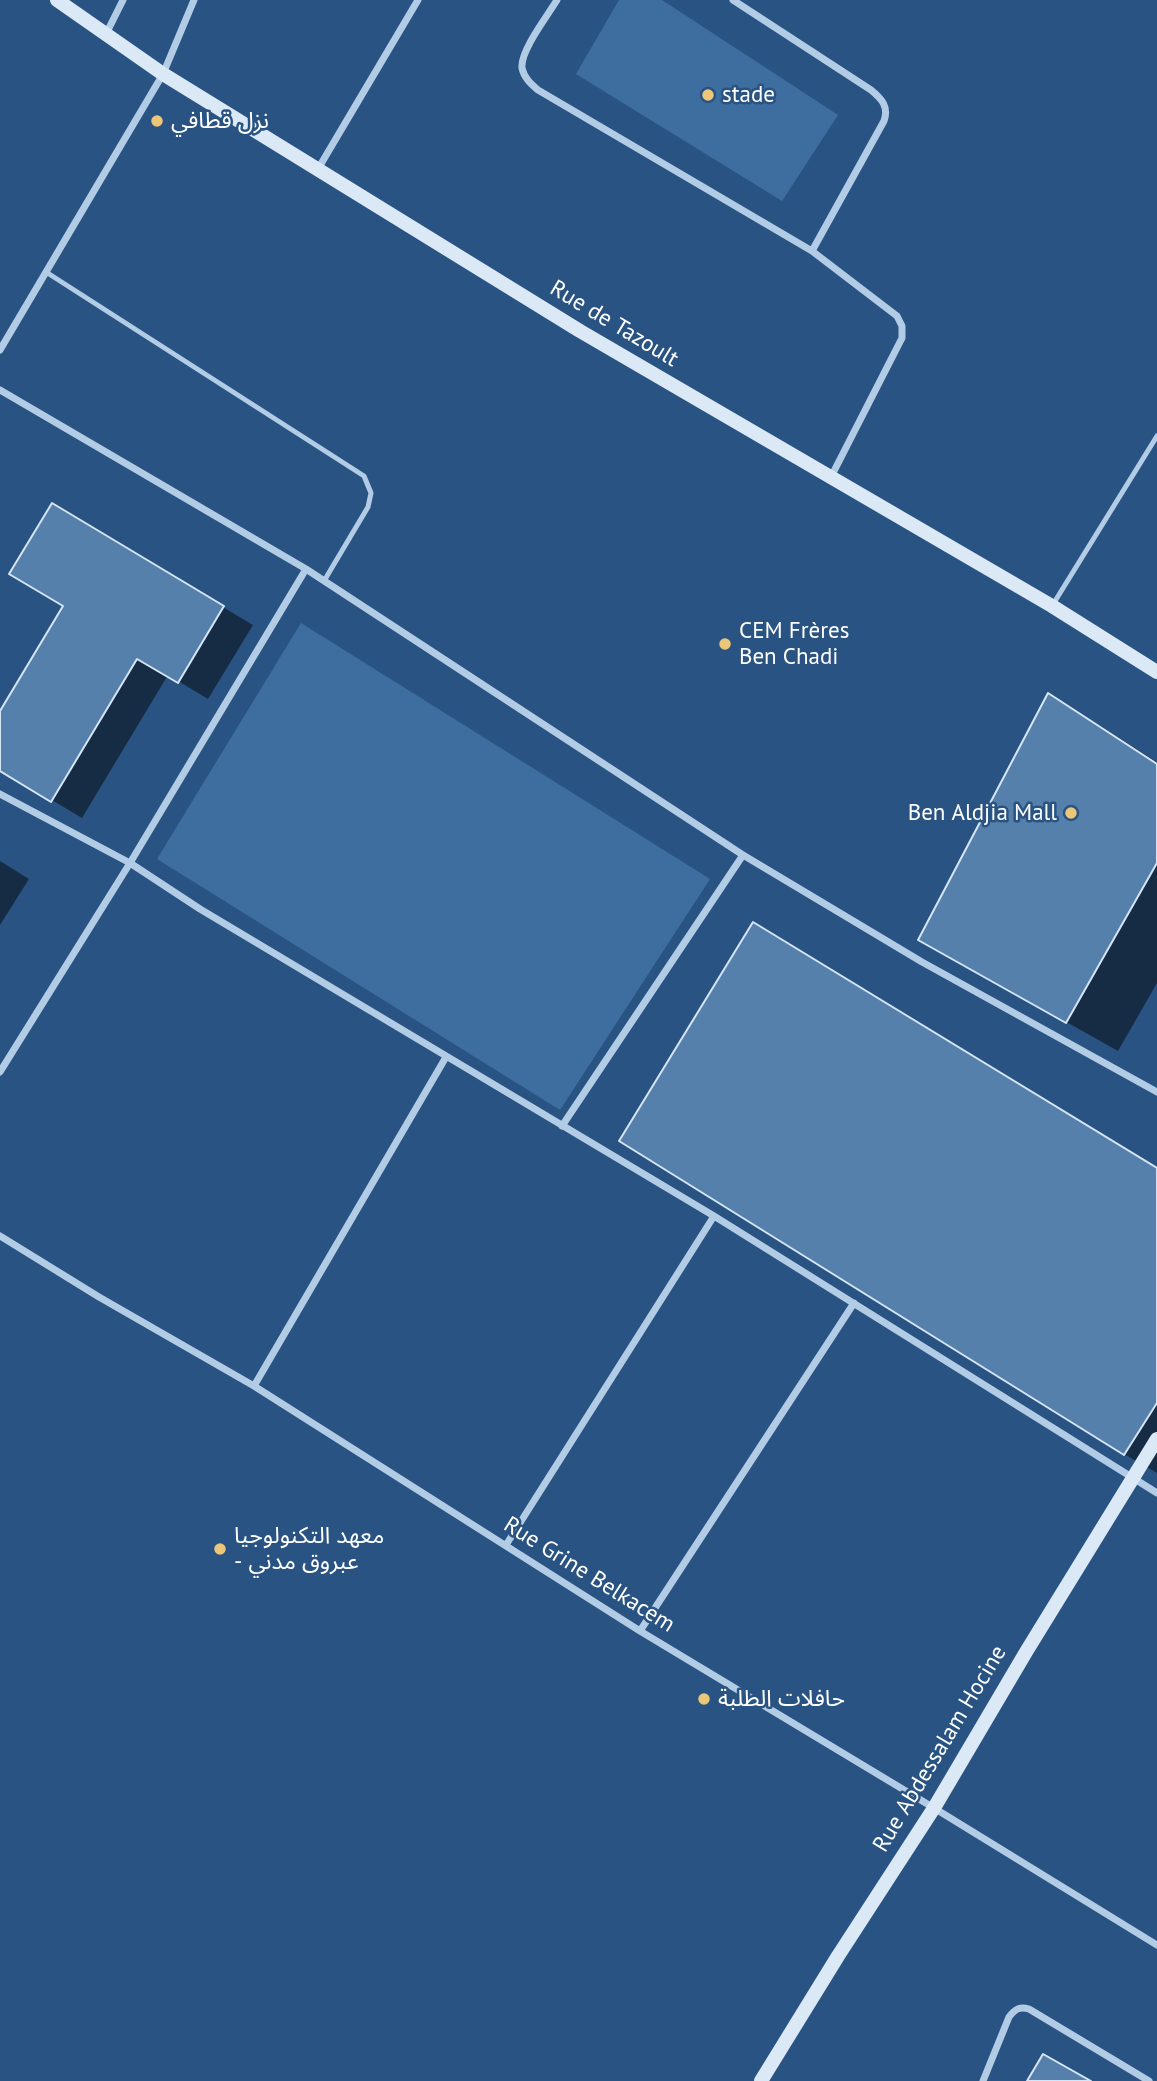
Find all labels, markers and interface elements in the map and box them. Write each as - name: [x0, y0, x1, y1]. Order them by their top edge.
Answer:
- place label: stade: [722, 81, 775, 109]
- marker: stade: [700, 87, 716, 103]
- place label: نزل قطافي: [171, 107, 269, 135]
- marker: نزل قطافي: [149, 113, 165, 129]
- street label: Rue de Tazoult: [545, 275, 683, 373]
- place label: CEM Frères Ben Chadi: [739, 617, 849, 671]
- marker: CEM Frères Ben Chadi: [717, 636, 733, 652]
- place label: Ben Aldjia Mall: [908, 799, 1057, 827]
- marker: Ben Aldjia Mall: [1063, 805, 1079, 821]
- street label: Rue Grine Belkacem: [498, 1511, 680, 1639]
- place label: معهد التكنولوجيا - عبروق مدني: [234, 1522, 384, 1576]
- marker: معهد التكنولوجيا - عبروق مدني: [212, 1541, 228, 1557]
- street label: Rue Abdessalam Hocine: [867, 1641, 1013, 1857]
- place label: حافلات الطلبة: [718, 1685, 845, 1713]
- marker: حافلات الطلبة: [696, 1691, 712, 1707]

